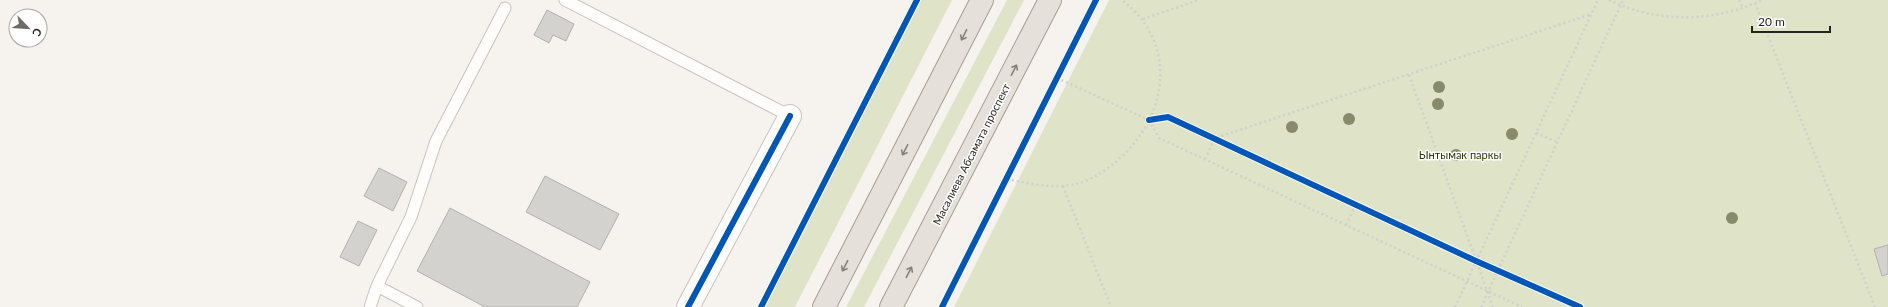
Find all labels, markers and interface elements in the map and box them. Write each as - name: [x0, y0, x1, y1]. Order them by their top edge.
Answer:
- north arrow: [8, 8, 48, 48]
- scale bar: [1752, 8, 1830, 34]
- text: 20 m: [1758, 14, 1785, 29]
- text: С: [30, 26, 45, 39]
- one-way arrow: [960, 28, 967, 40]
- one-way arrow: [1011, 64, 1018, 76]
- street label: Масалиева Абсамата проспект: [930, 81, 1013, 227]
- one-way arrow: [901, 144, 908, 156]
- park label: Ынтымак паркы: [1419, 148, 1501, 161]
- one-way arrow: [841, 260, 848, 272]
- one-way arrow: [906, 267, 913, 279]

